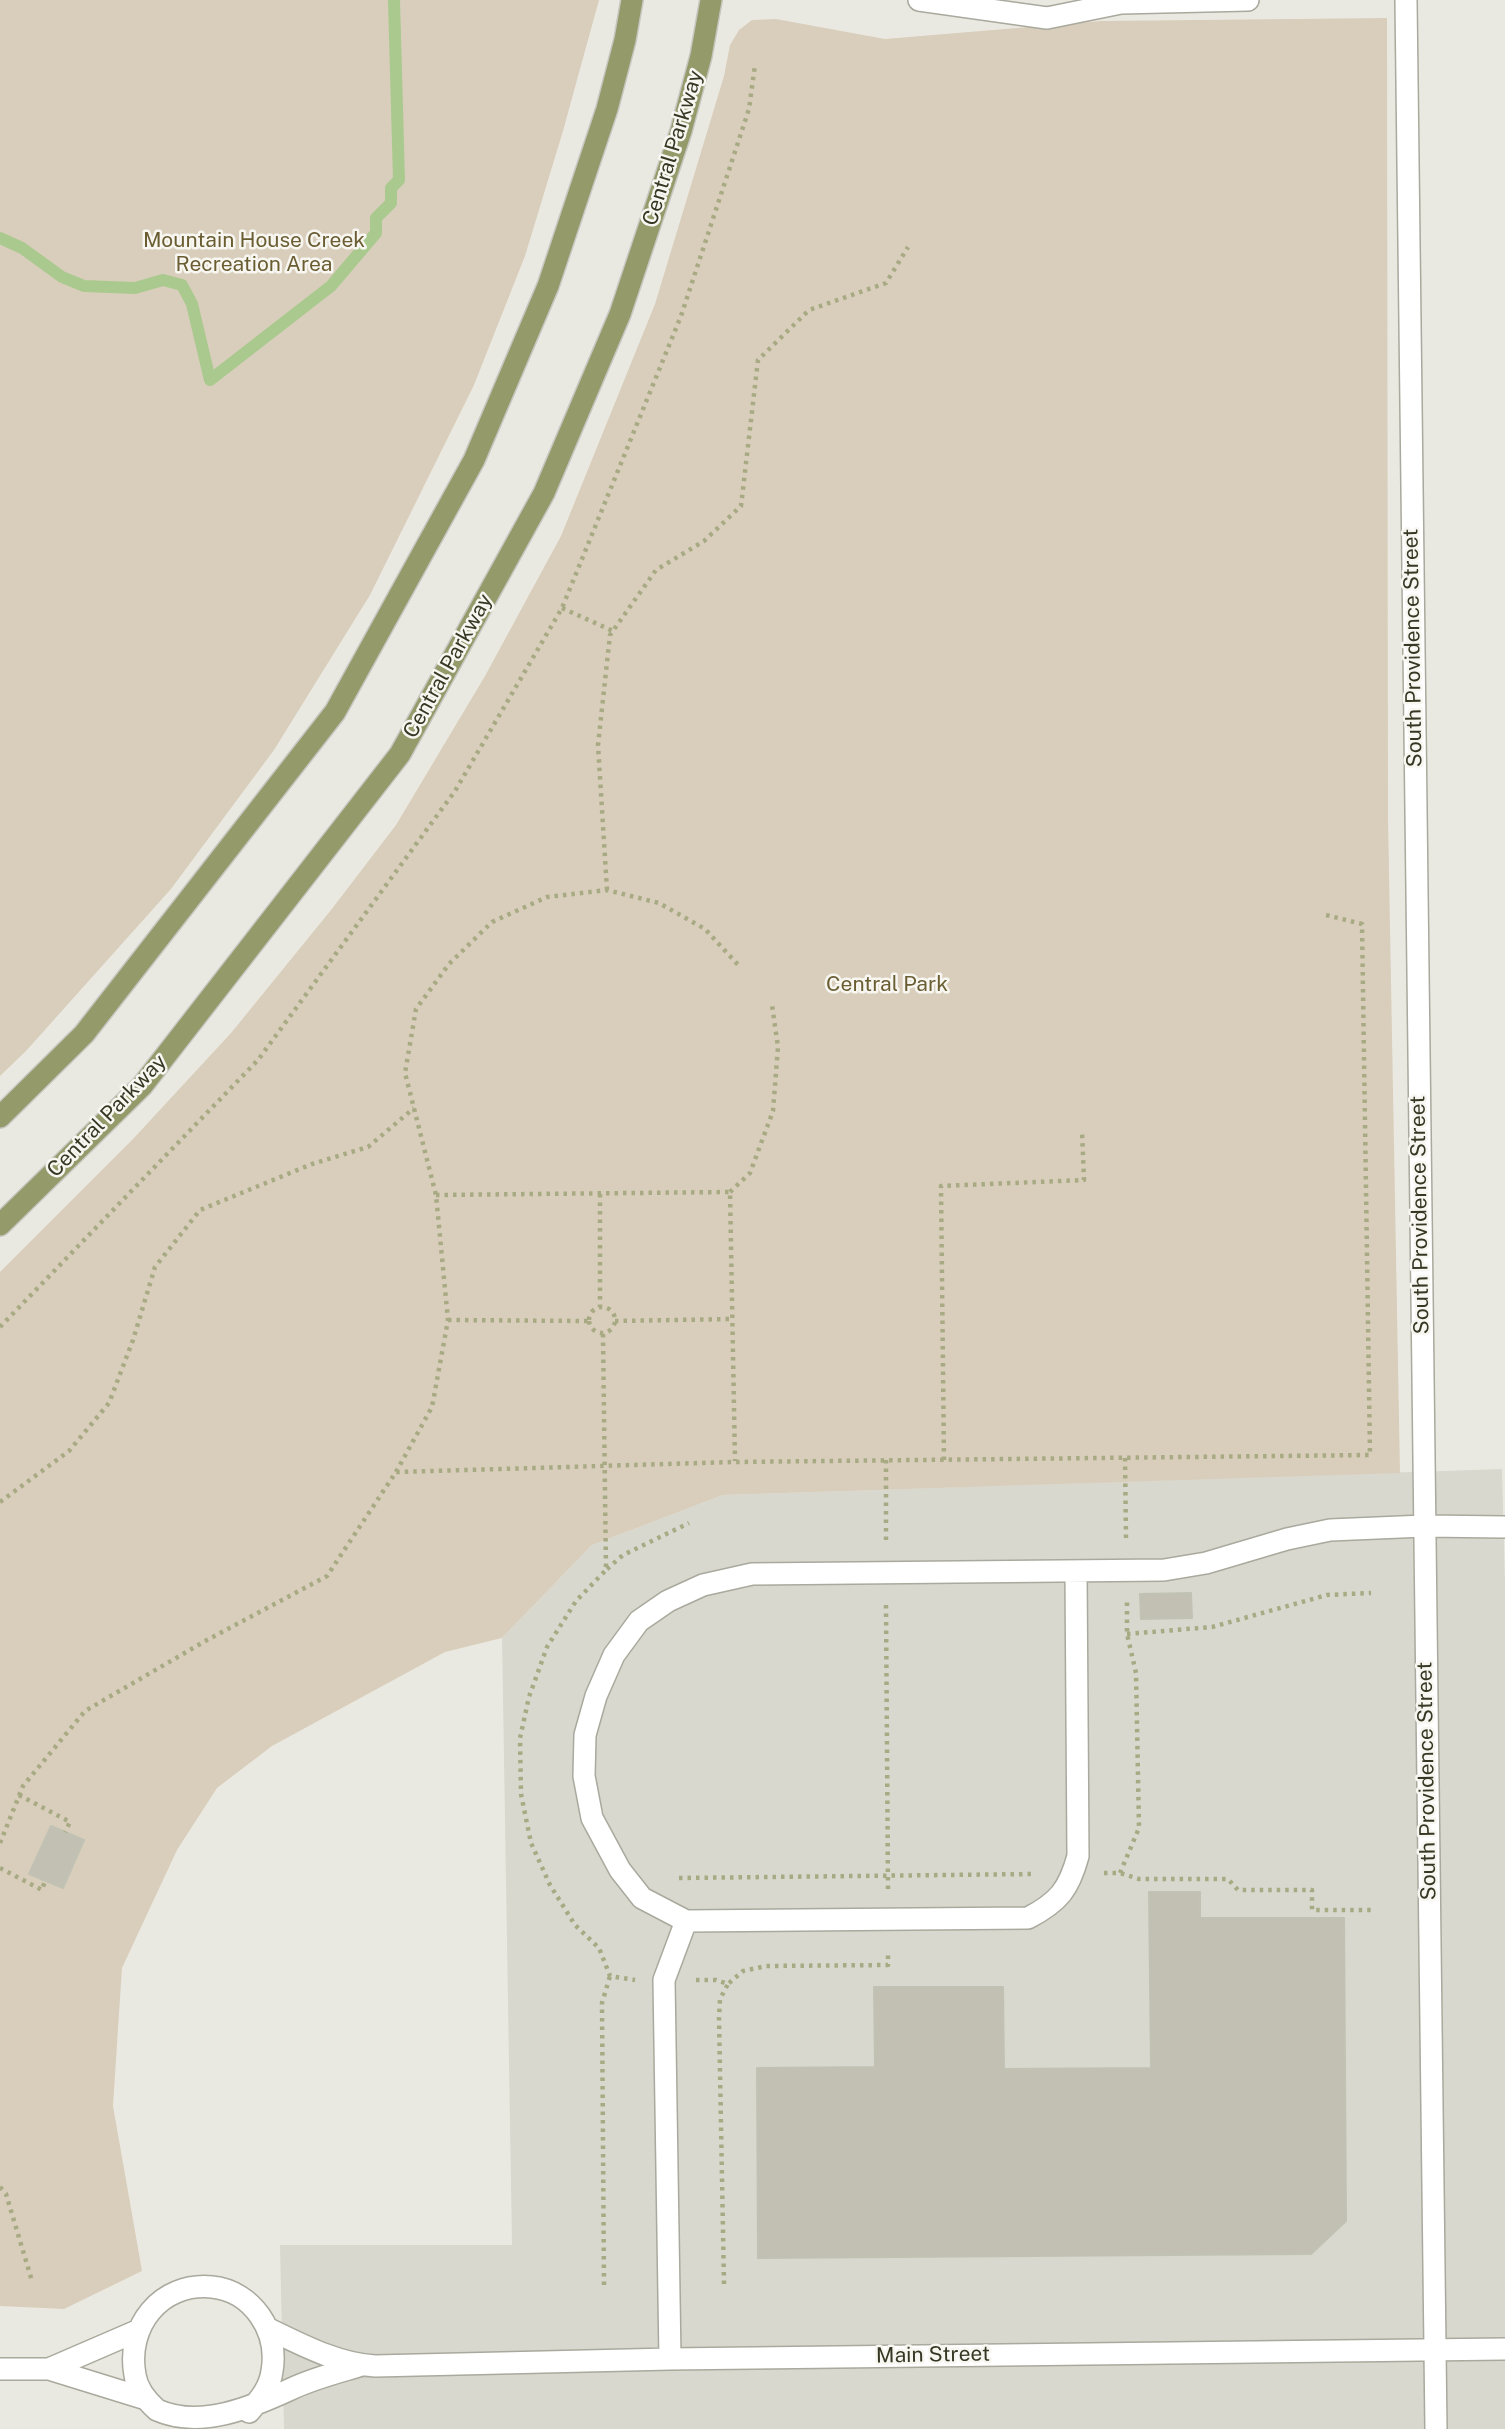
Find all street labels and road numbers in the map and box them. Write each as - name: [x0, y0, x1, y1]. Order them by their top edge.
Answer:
- street label: Central Parkway: [637, 67, 709, 229]
- street label: South Providence Street: [1398, 529, 1428, 767]
- street label: Central Parkway: [398, 590, 498, 742]
- street label: Central Parkway: [42, 1049, 172, 1183]
- street label: South Providence Street: [1405, 1096, 1435, 1334]
- street label: South Providence Street: [1412, 1662, 1442, 1900]
- street label: Main Street: [876, 2341, 990, 2369]

